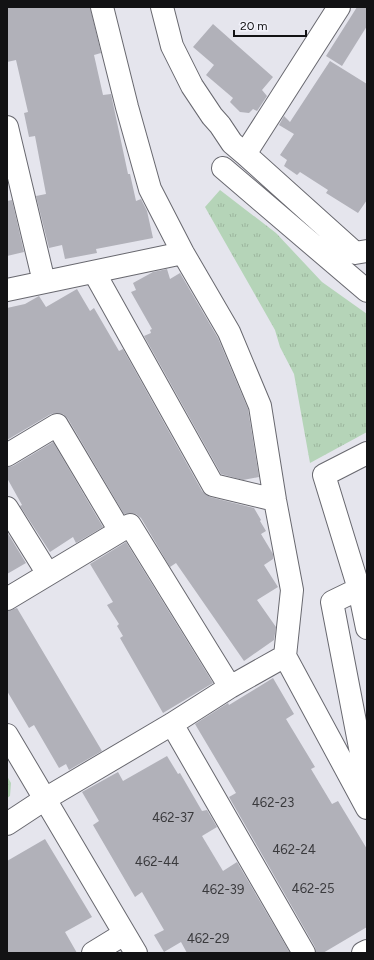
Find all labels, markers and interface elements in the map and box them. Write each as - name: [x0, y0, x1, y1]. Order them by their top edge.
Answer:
- scale bar: [234, 12, 306, 38]
- text: 20 m: [240, 19, 268, 33]
- house number: 462-23: [252, 795, 294, 810]
- house number: 462-37: [152, 810, 194, 825]
- house number: 462-24: [272, 842, 316, 857]
- house number: 462-44: [135, 854, 179, 869]
- house number: 462-25: [292, 881, 334, 896]
- house number: 462-39: [202, 882, 244, 897]
- house number: 462-29: [187, 931, 229, 946]

